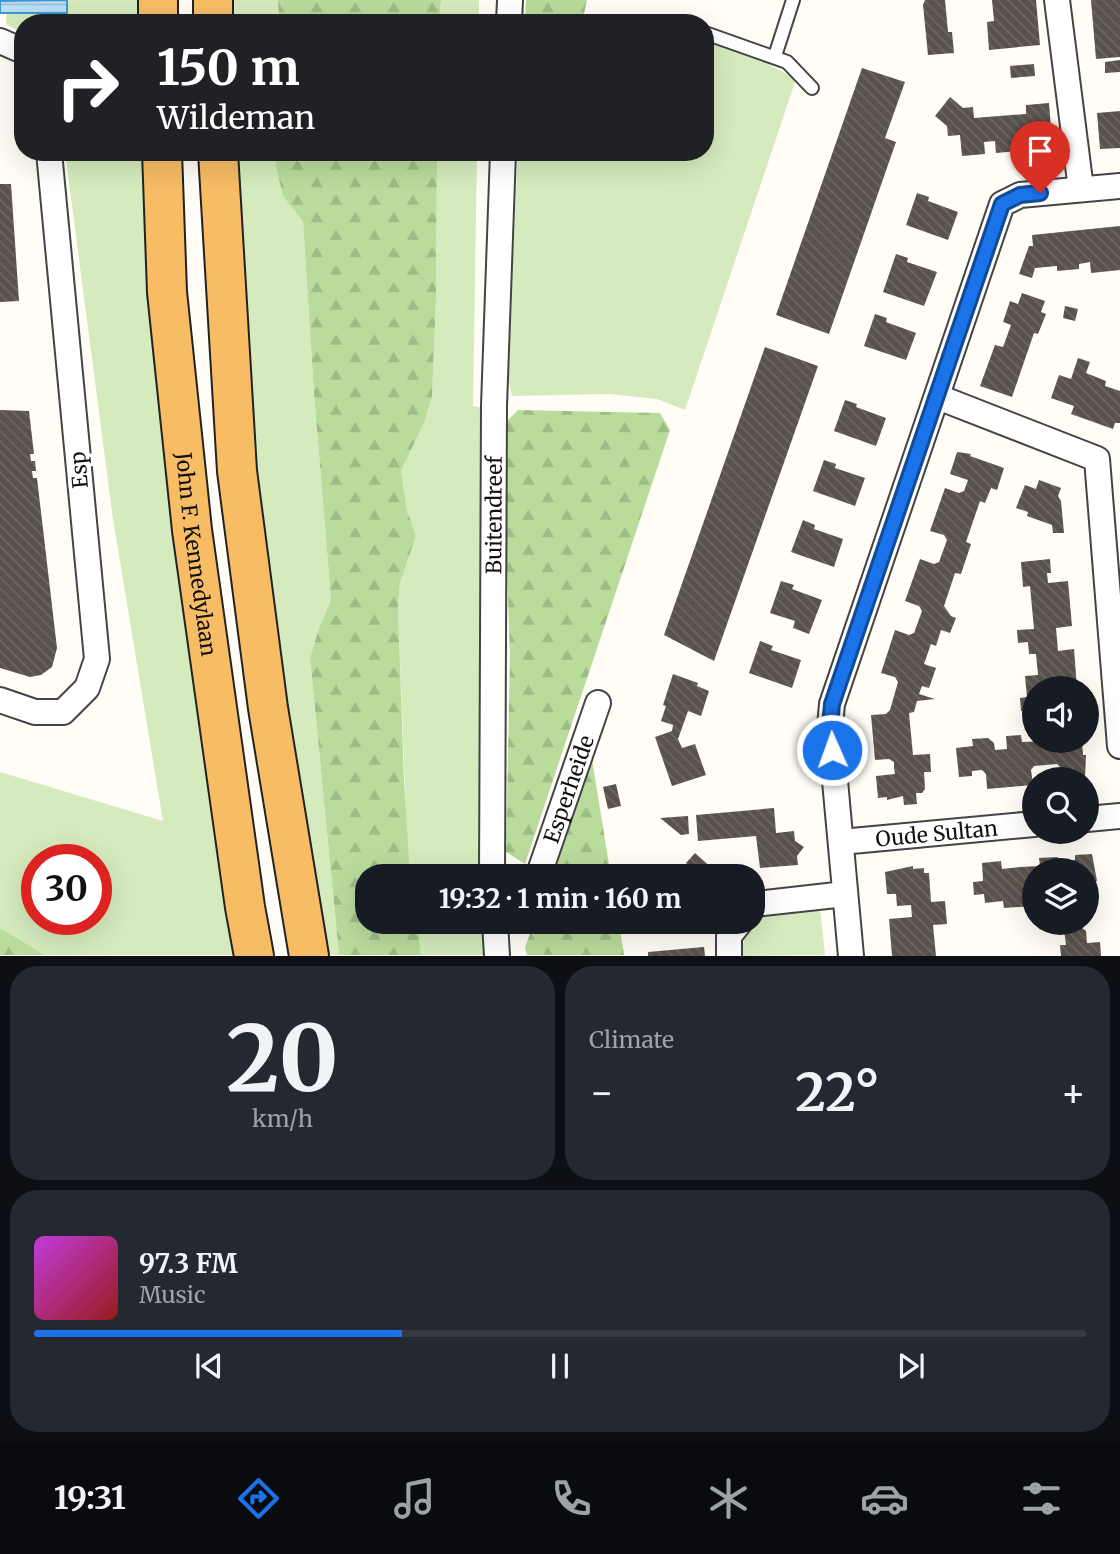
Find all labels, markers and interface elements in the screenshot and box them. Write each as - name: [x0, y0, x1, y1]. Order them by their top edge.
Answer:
- text: 150 m: [157, 37, 300, 98]
- icon: right: [42, 42, 133, 133]
- text: Wildeman: [157, 98, 315, 138]
- pin: [1010, 121, 1070, 193]
- icon: arrive: [1021, 132, 1059, 170]
- street label: Esp: [64, 450, 94, 489]
- street label: John F. Kennedylaan: [170, 450, 223, 658]
- street label: Buitendreef: [480, 455, 507, 574]
- map controls: [1022, 676, 1099, 935]
- button: sound: [1022, 676, 1099, 753]
- position arrow: [795, 713, 869, 787]
- street label: Esperheide: [537, 731, 599, 847]
- button: search: [1022, 767, 1099, 844]
- street label: Oude Sultan: [874, 814, 999, 852]
- speed limit sign: 30: [21, 844, 112, 935]
- button: layers: [1022, 858, 1099, 935]
- text: 19:32 · 1 min · 160 m: [439, 882, 681, 915]
- text: 20: [226, 1001, 339, 1116]
- text: Climate: [589, 1025, 674, 1054]
- text: 22°: [795, 1060, 880, 1125]
- text: −: [589, 1069, 614, 1116]
- text: +: [1061, 1069, 1086, 1116]
- text: km/h: [252, 1104, 313, 1133]
- text: 97.3 FM: [139, 1247, 238, 1280]
- text: Music: [139, 1280, 206, 1309]
- icon: previous: [190, 1347, 228, 1385]
- icon: pause: [541, 1347, 579, 1385]
- icon: next: [892, 1347, 930, 1385]
- icon: directions: [234, 1474, 283, 1523]
- icon: music: [390, 1474, 439, 1523]
- icon: phone: [547, 1474, 596, 1523]
- icon: climate: [704, 1474, 753, 1523]
- icon: car: [860, 1474, 909, 1523]
- icon: filters: [1017, 1474, 1066, 1523]
- text: 19:31: [54, 1478, 126, 1518]

